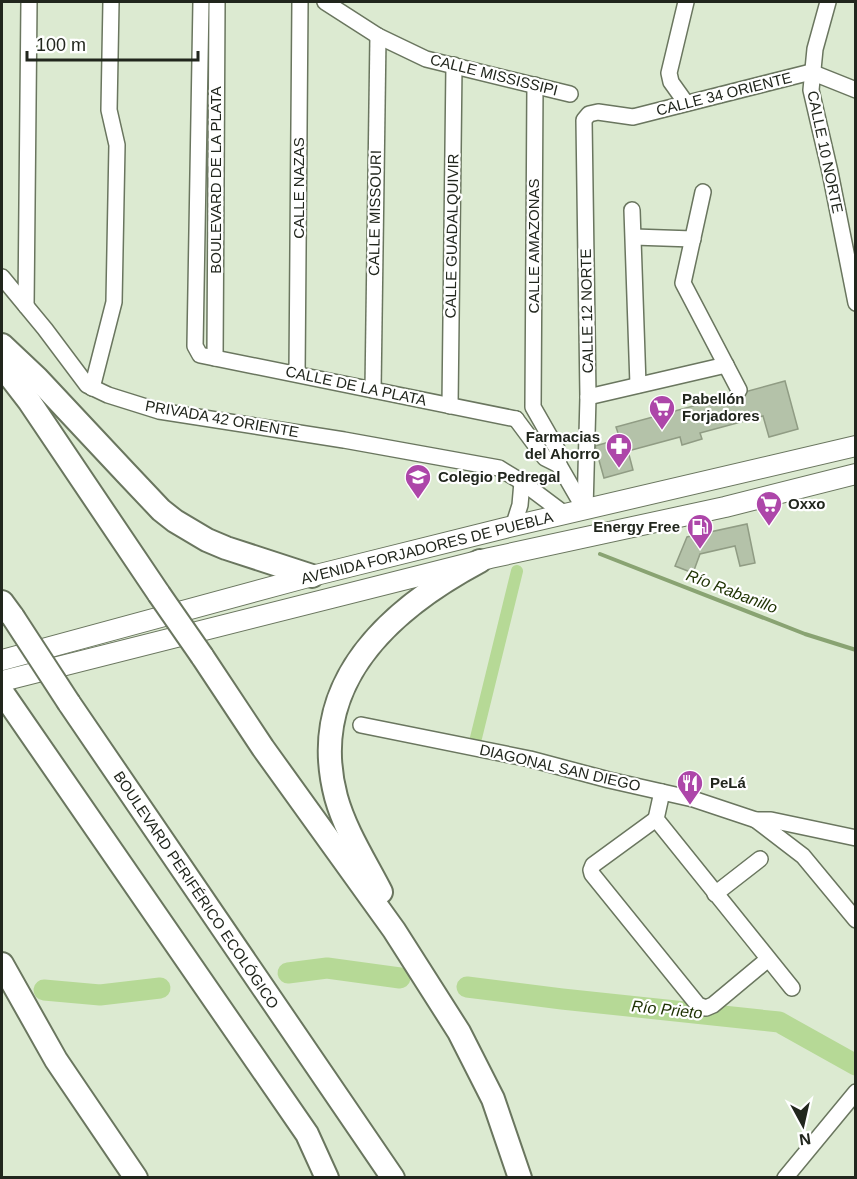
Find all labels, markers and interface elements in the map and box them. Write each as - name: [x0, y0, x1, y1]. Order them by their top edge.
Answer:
- scale bar: [27, 24, 198, 62]
- text: 100 m: [36, 35, 86, 55]
- street label: CALLE MISSISSIPI: [429, 50, 560, 99]
- street label: CALLE 34 ORIENTE: [654, 68, 793, 119]
- street label: BOULEVARD DE LA PLATA: [207, 86, 224, 274]
- street label: CALLE 10 NORTE: [804, 89, 847, 215]
- street label: CALLE NAZAS: [290, 137, 307, 239]
- street label: CALLE MISSOURI: [365, 150, 384, 276]
- street label: CALLE GUADALQUIVIR: [442, 153, 461, 319]
- street label: CALLE AMAZONAS: [525, 178, 542, 314]
- street label: CALLE 12 NORTE: [577, 248, 596, 374]
- street label: CALLE DE LA PLATA: [284, 362, 428, 409]
- place label: Pabellón Forjadores: [682, 390, 760, 424]
- supermarket icon: Pabellón Forjadores: [647, 393, 677, 431]
- street label: PRIVADA 42 ORIENTE: [144, 397, 300, 440]
- place label: Farmacias del Ahorro: [525, 428, 600, 462]
- pharmacy icon: Farmacias del Ahorro: [604, 431, 634, 469]
- school or university icon: Colegio Pedregal: [403, 462, 433, 500]
- place label: Colegio Pedregal: [438, 468, 561, 485]
- supermarket icon: Oxxo: [754, 489, 784, 527]
- place label: Oxxo: [788, 495, 826, 512]
- street label: AVENIDA FORJADORES DE PUEBLA: [299, 508, 555, 587]
- fuel station icon: Energy Free: [685, 512, 715, 550]
- place label: Energy Free: [593, 518, 680, 535]
- water label: Río Rabanillo: [684, 566, 780, 617]
- street label: DIAGONAL SAN DIEGO: [478, 741, 642, 794]
- street label: BOULEVARD PERIFÉRICO ECOLÓGICO: [110, 768, 282, 1011]
- restaurant icon: PeLá: [675, 768, 705, 806]
- place label: PeLá: [710, 774, 747, 791]
- water label: Río Prieto: [631, 997, 703, 1022]
- north arrow: [773, 1095, 833, 1155]
- text: N: [798, 1130, 812, 1149]

